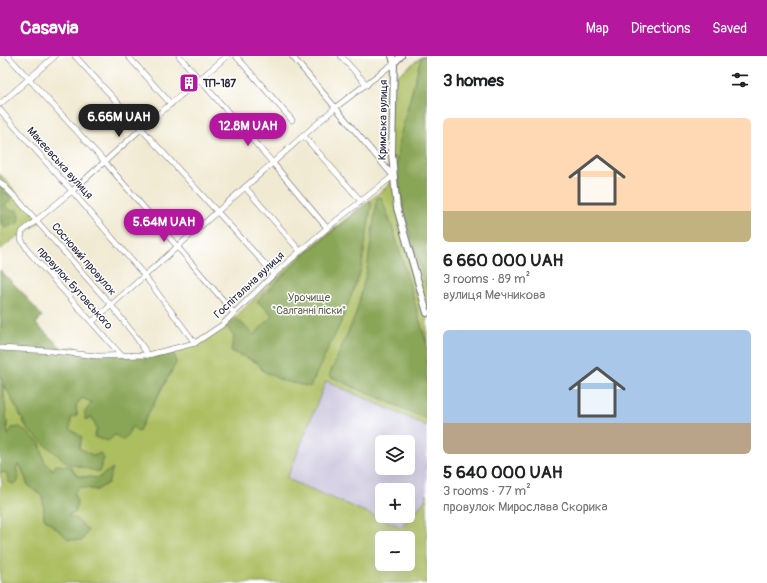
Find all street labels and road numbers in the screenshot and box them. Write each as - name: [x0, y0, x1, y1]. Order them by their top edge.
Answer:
- street label: Кримська вулиця: [376, 80, 390, 160]
- street label: Макеєвська вулиця: [24, 124, 96, 202]
- street label: Сосновий провулок: [49, 220, 119, 298]
- street label: провулок Бутовського: [35, 244, 116, 332]
- street label: Госпітальна вулиця: [211, 249, 287, 321]

